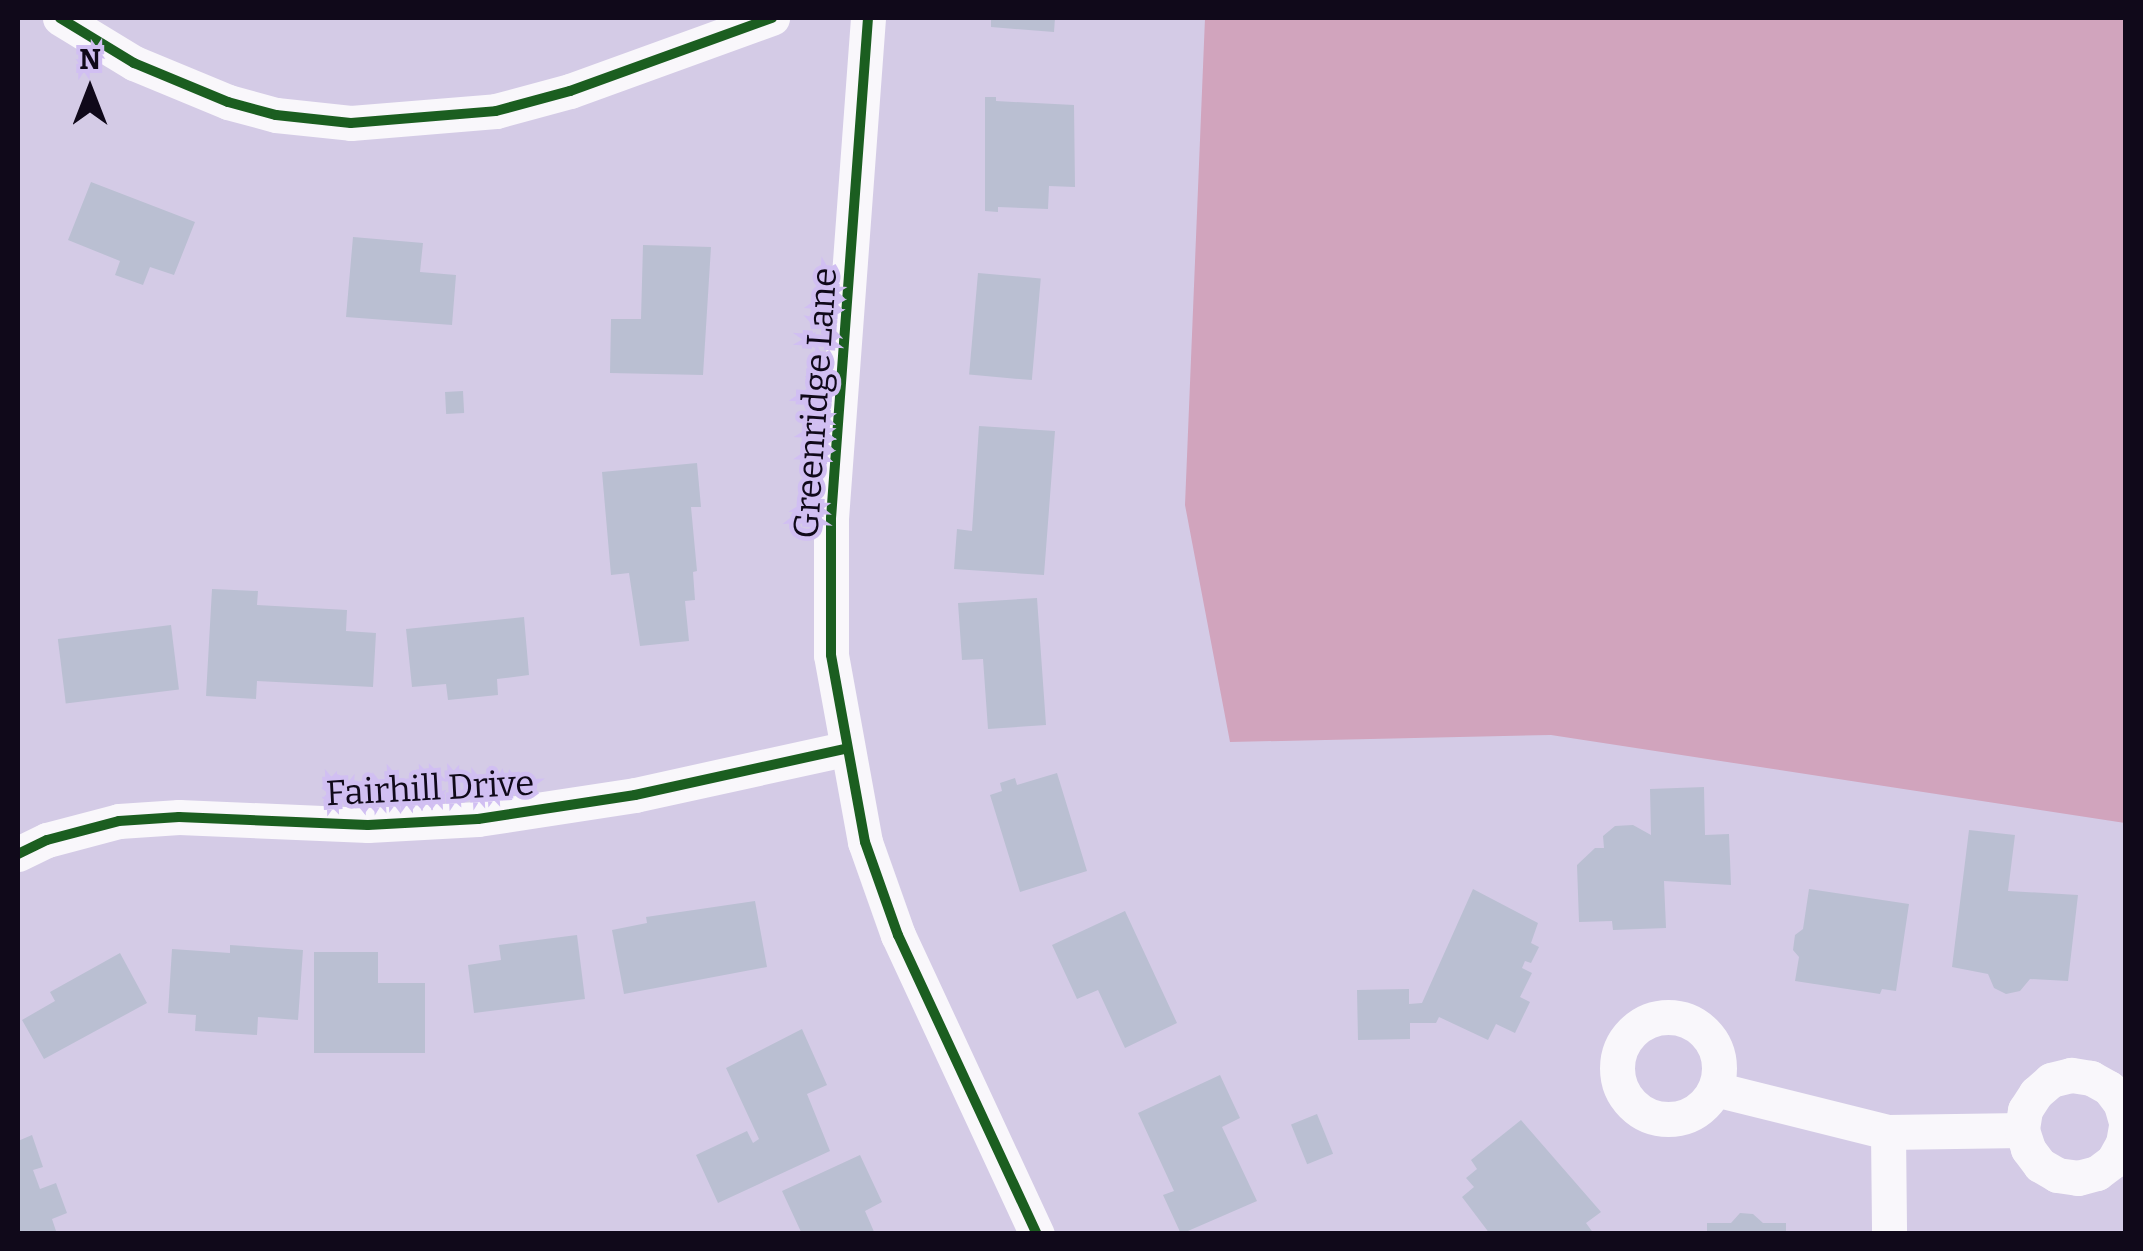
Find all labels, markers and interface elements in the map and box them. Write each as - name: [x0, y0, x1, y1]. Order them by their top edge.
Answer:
- north arrow: [40, 40, 140, 140]
- text: N: [79, 43, 101, 76]
- street label: Greenridge Lane: [785, 266, 845, 540]
- street label: Fairhill Drive: [325, 762, 535, 814]

